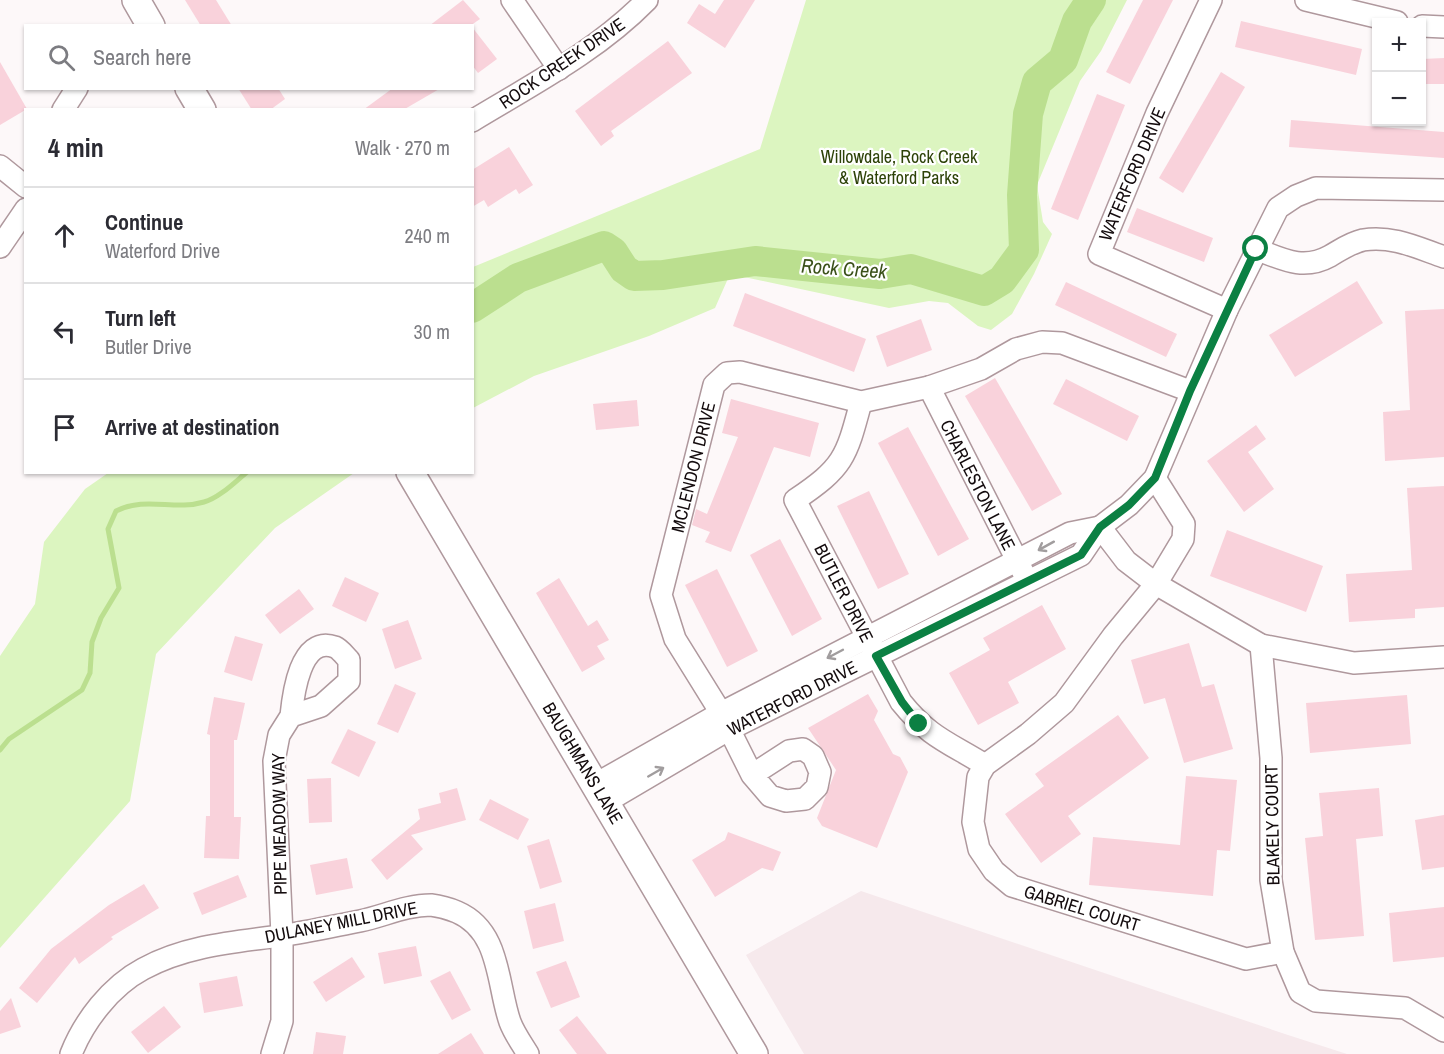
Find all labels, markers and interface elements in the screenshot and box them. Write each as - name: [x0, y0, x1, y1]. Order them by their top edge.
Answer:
- street label: ROCK CREEK DRIVE: [494, 12, 630, 114]
- map controls: [1372, 18, 1426, 126]
- button: +: [1372, 18, 1426, 72]
- search box: [24, 24, 474, 90]
- icon: search: [45, 41, 78, 74]
- text: Search here: [93, 42, 191, 72]
- button: −: [1372, 72, 1426, 126]
- street label: WATERFORD DRIVE: [1093, 103, 1171, 245]
- text: 4 min: [48, 130, 104, 165]
- text: Walk · 270 m: [355, 134, 450, 161]
- park label: Willowdale, Rock Creek & Waterford Parks: [821, 144, 978, 190]
- text: Continue: [105, 207, 183, 237]
- icon: ahead: [48, 219, 81, 252]
- text: 240 m: [404, 222, 450, 249]
- route start: [1242, 235, 1268, 261]
- text: Waterford Drive: [105, 237, 220, 264]
- water label: Rock Creek: [800, 252, 888, 285]
- text: Turn left: [105, 303, 176, 333]
- icon: left: [48, 315, 81, 348]
- text: 30 m: [414, 318, 450, 345]
- text: Butler Drive: [105, 333, 192, 360]
- street label: MCLENDON DRIVE: [665, 399, 721, 535]
- icon: arrive: [48, 411, 81, 444]
- text: Arrive at destination: [105, 412, 279, 442]
- street label: CHARLESTON LANE: [934, 415, 1022, 555]
- street label: BUTLER DRIVE: [808, 539, 880, 647]
- one-way arrow: [1037, 541, 1055, 552]
- one-way arrow: [826, 649, 844, 660]
- street label: WATERFORD DRIVE: [723, 654, 861, 742]
- street label: BAUGHMANS LANE: [537, 698, 629, 828]
- route end: [905, 710, 931, 736]
- street label: PIPE MEADOW WAY: [265, 753, 293, 895]
- street label: BLAKELY COURT: [1258, 764, 1286, 886]
- one-way arrow: [647, 766, 664, 778]
- street label: GABRIEL COURT: [1021, 879, 1143, 937]
- street label: DULANEY MILL DRIVE: [263, 895, 419, 949]

